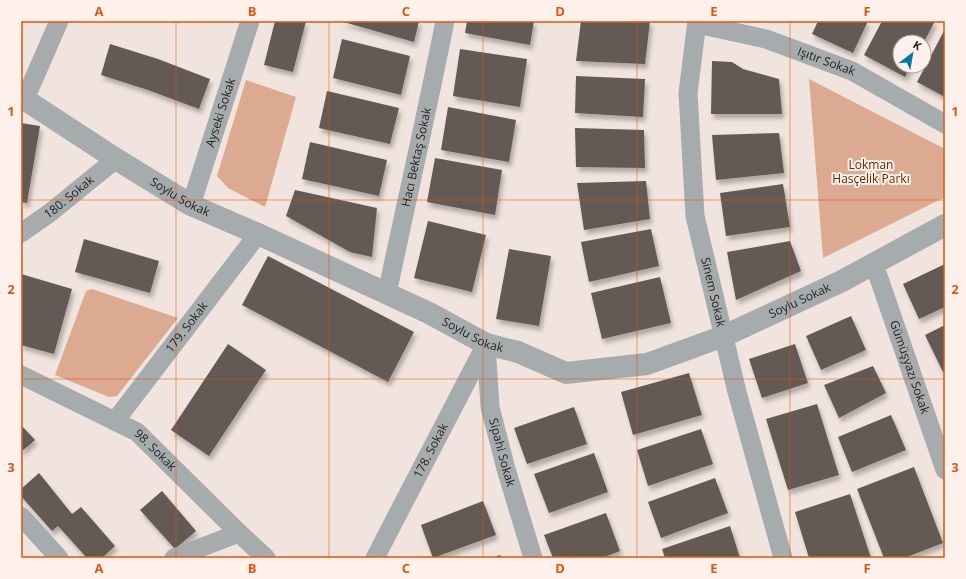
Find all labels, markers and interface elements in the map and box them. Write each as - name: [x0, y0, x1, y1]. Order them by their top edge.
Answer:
- text: A: [95, 2, 104, 20]
- text: B: [248, 2, 257, 20]
- text: C: [402, 2, 410, 20]
- text: D: [555, 2, 565, 20]
- text: E: [710, 2, 718, 20]
- text: F: [863, 2, 871, 20]
- north arrow: [892, 34, 932, 74]
- text: K: [910, 37, 925, 54]
- street label: Işıtır Sokak: [795, 42, 859, 80]
- street label: Ayseki Sokak: [201, 75, 239, 149]
- text: 1: [7, 102, 15, 120]
- text: 1: [951, 102, 959, 120]
- street label: Hacı Bektaş Sokak: [397, 105, 435, 208]
- park label: Lokman Hasçelik Parkı: [832, 156, 910, 187]
- street label: 180. Sokak: [40, 171, 98, 222]
- street label: Soylu Sokak: [147, 173, 213, 220]
- street label: Sinem Sokak: [697, 255, 730, 329]
- street label: Soylu Sokak: [766, 278, 834, 322]
- text: 2: [7, 280, 15, 298]
- text: 2: [951, 280, 959, 298]
- street label: 179. Sokak: [161, 297, 212, 356]
- street label: Soylu Sokak: [439, 313, 506, 356]
- street label: Gümüşyazı Sokak: [886, 318, 934, 417]
- street label: Sipahi Sokak: [485, 416, 520, 489]
- street label: 178. Sokak: [409, 419, 452, 481]
- street label: 98. Sokak: [131, 425, 181, 475]
- text: 3: [7, 458, 15, 476]
- text: 3: [951, 458, 959, 476]
- text: A: [95, 559, 104, 577]
- text: B: [248, 559, 257, 577]
- text: C: [402, 559, 410, 577]
- text: D: [555, 559, 565, 577]
- text: E: [710, 559, 718, 577]
- text: F: [863, 559, 871, 577]

